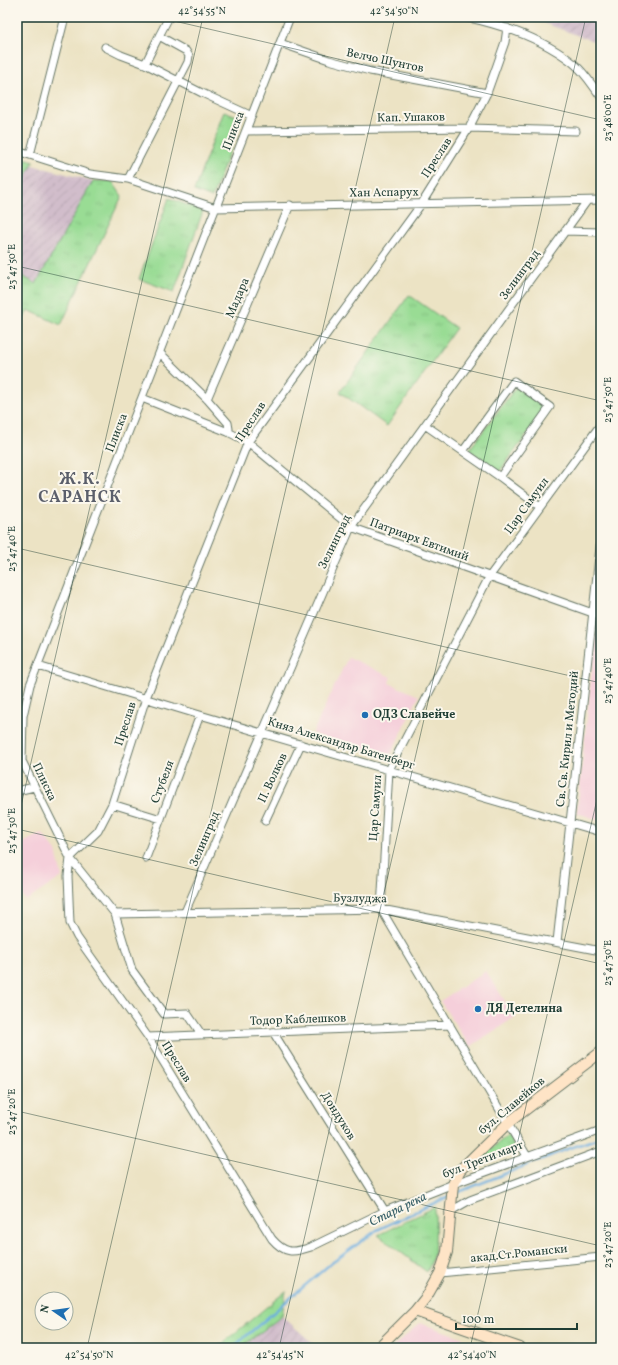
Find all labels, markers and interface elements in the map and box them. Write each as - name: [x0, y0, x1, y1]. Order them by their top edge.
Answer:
- text: 42°54'55"N: [178, 4, 226, 18]
- text: 42°54'50"N: [370, 4, 419, 18]
- street label: Велчо Шунтов: [345, 45, 425, 77]
- text: 23°48'00"E: [601, 94, 615, 142]
- street label: Плиска: [219, 109, 249, 153]
- street label: Кап. Ушаков: [377, 109, 445, 127]
- street label: Преслав: [418, 135, 456, 181]
- street label: Хан Аспарух: [349, 184, 419, 202]
- text: 23°47'50"E: [5, 244, 19, 290]
- street label: Зелинград: [496, 246, 544, 303]
- street label: Мадара: [222, 275, 254, 321]
- text: 23°47'50"E: [601, 377, 615, 423]
- street label: Преслав: [232, 399, 270, 445]
- street label: Плиска: [102, 411, 132, 455]
- district label: Ж.К. САРАНСК: [38, 469, 122, 509]
- street label: Цар Самуил: [501, 474, 553, 538]
- street label: Зелинград: [315, 512, 355, 572]
- street label: Патриарх Евтимий: [367, 515, 471, 565]
- text: 23°47'40"E: [5, 526, 19, 572]
- text: 23°47'40"E: [601, 658, 615, 704]
- street label: Св. Св. Кирил и Методий: [553, 670, 583, 808]
- street label: Преслав: [111, 700, 141, 748]
- place label: ОДЗ Славейче: [373, 707, 455, 723]
- marker: ОДЗ Славейче: [360, 710, 370, 720]
- street label: Княз Александър Батенберг: [265, 714, 417, 774]
- street label: П. Волков: [255, 750, 291, 806]
- street label: Стубеля: [148, 758, 178, 806]
- street label: Плиска: [28, 760, 60, 804]
- street label: Цар Самуил: [366, 774, 386, 842]
- text: 23°47'30"E: [5, 808, 19, 854]
- street label: Зелинград: [186, 809, 224, 869]
- street label: Бузлуджа: [333, 891, 387, 907]
- text: 23°47'30"E: [601, 940, 615, 986]
- place label: ДЯ Детелина: [486, 1001, 563, 1017]
- marker: ДЯ Детелина: [473, 1004, 483, 1014]
- street label: Тодор Каблешков: [250, 1010, 346, 1030]
- street label: Преслав: [157, 1038, 195, 1086]
- street label: бул. Славейков: [475, 1073, 549, 1139]
- text: 23°47'20"E: [5, 1089, 19, 1135]
- street label: Дондуков: [317, 1089, 359, 1143]
- street label: бул. Трети март: [440, 1137, 526, 1183]
- water label: Стара река: [366, 1188, 430, 1232]
- text: 23°47'20"E: [601, 1222, 615, 1268]
- street label: акад.Ст.Романски: [470, 1241, 568, 1267]
- north arrow: [34, 1291, 74, 1331]
- text: N: [38, 1304, 54, 1315]
- scale bar: [456, 1305, 577, 1331]
- text: 100 m: [462, 1312, 495, 1328]
- text: 42°54'50"N: [65, 1348, 114, 1362]
- text: 42°54'45"N: [256, 1348, 305, 1362]
- text: 42°54'40"N: [448, 1348, 497, 1362]

